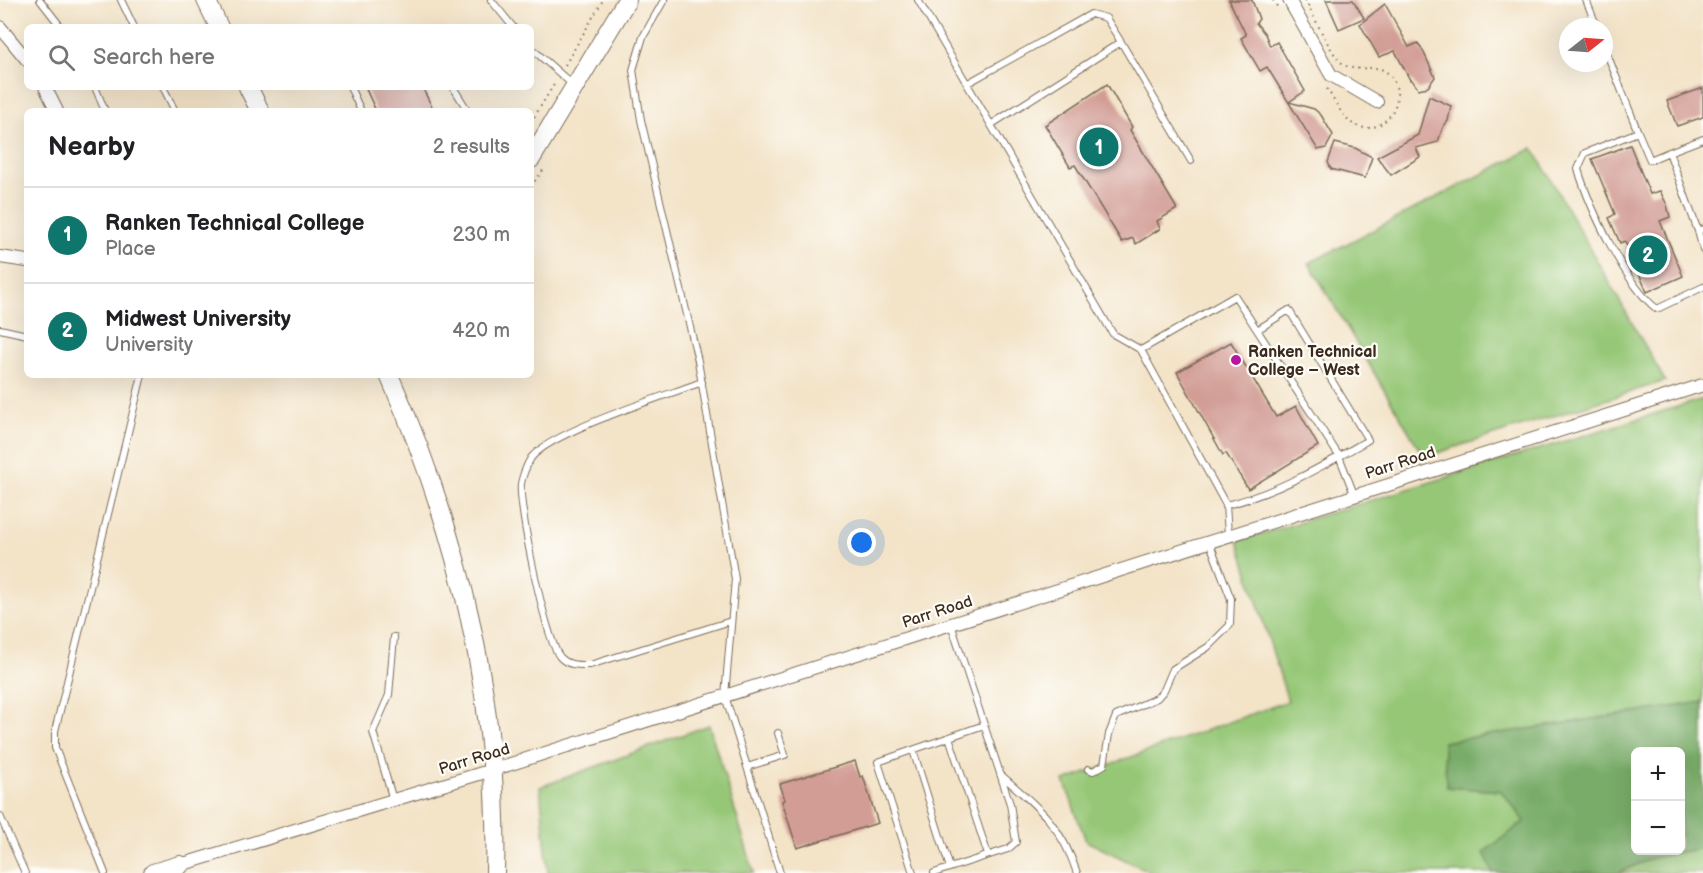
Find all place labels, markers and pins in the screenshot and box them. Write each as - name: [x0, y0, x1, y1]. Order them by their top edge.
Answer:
- pin: 1: [1080, 124, 1118, 170]
- pin: 2: [1628, 232, 1668, 278]
- place label: Ranken Technical College – West: [1248, 343, 1376, 380]
- marker: Ranken Technical College – West: [1229, 353, 1243, 367]

